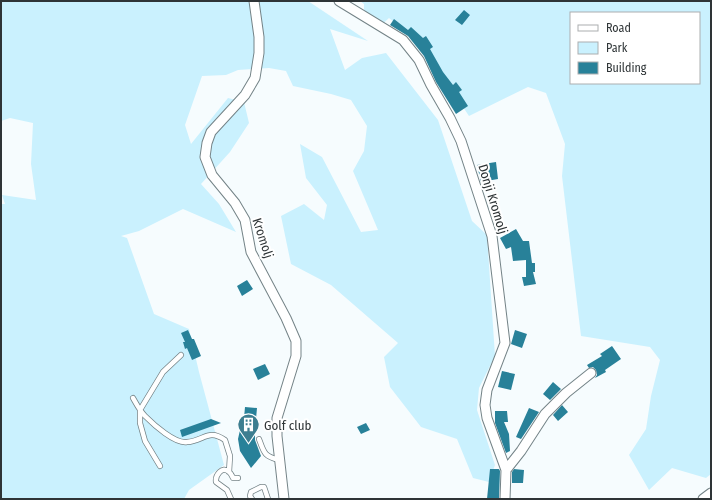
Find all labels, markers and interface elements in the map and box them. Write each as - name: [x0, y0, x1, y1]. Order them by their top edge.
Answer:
- legend: [570, 12, 700, 84]
- text: Road: [606, 21, 631, 35]
- text: Park: [606, 41, 628, 55]
- text: Building: [606, 61, 647, 75]
- street label: Donji Kromolj: [475, 162, 511, 236]
- street label: Kromolj: [249, 216, 277, 260]
- building icon: Golf club: [236, 412, 262, 445]
- place label: Golf club: [264, 418, 312, 433]

